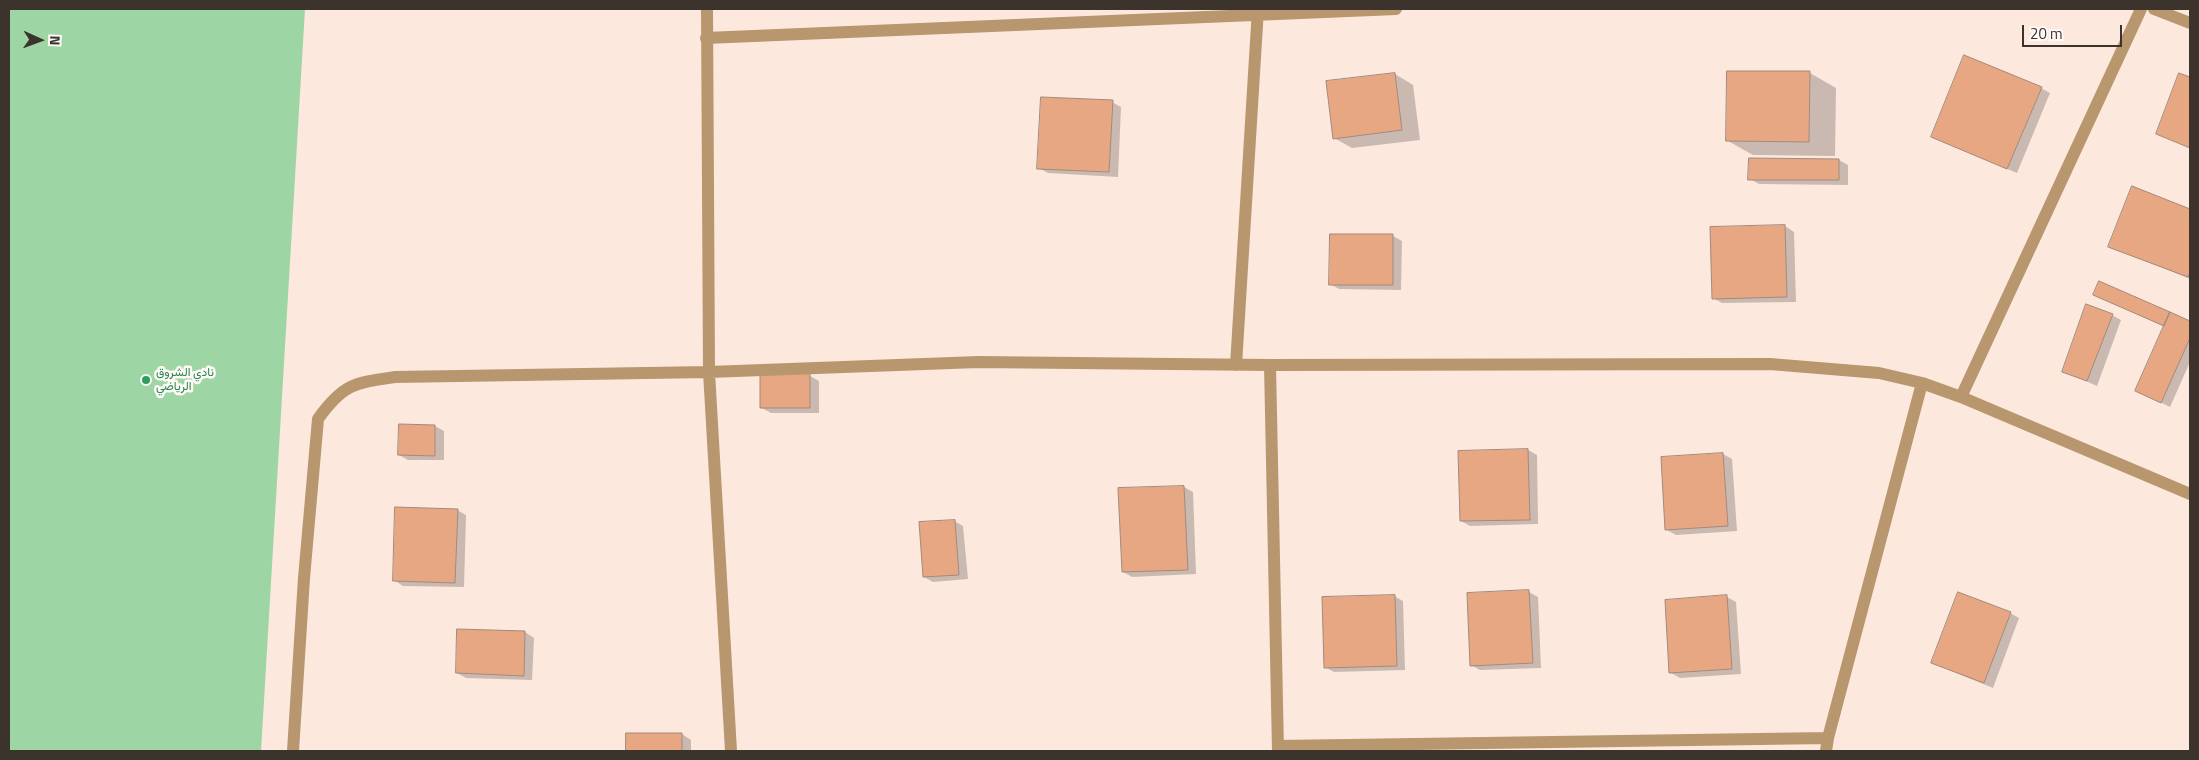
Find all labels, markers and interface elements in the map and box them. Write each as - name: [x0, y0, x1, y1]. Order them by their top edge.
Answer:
- north arrow: [15, 15, 65, 65]
- scale bar: [2024, 15, 2124, 47]
- text: 20 m: [2030, 22, 2063, 45]
- text: N: [45, 35, 66, 46]
- place label: نادي الشروق الرياضي: [156, 366, 214, 394]
- marker: نادي الشروق الرياضي: [140, 374, 152, 386]

